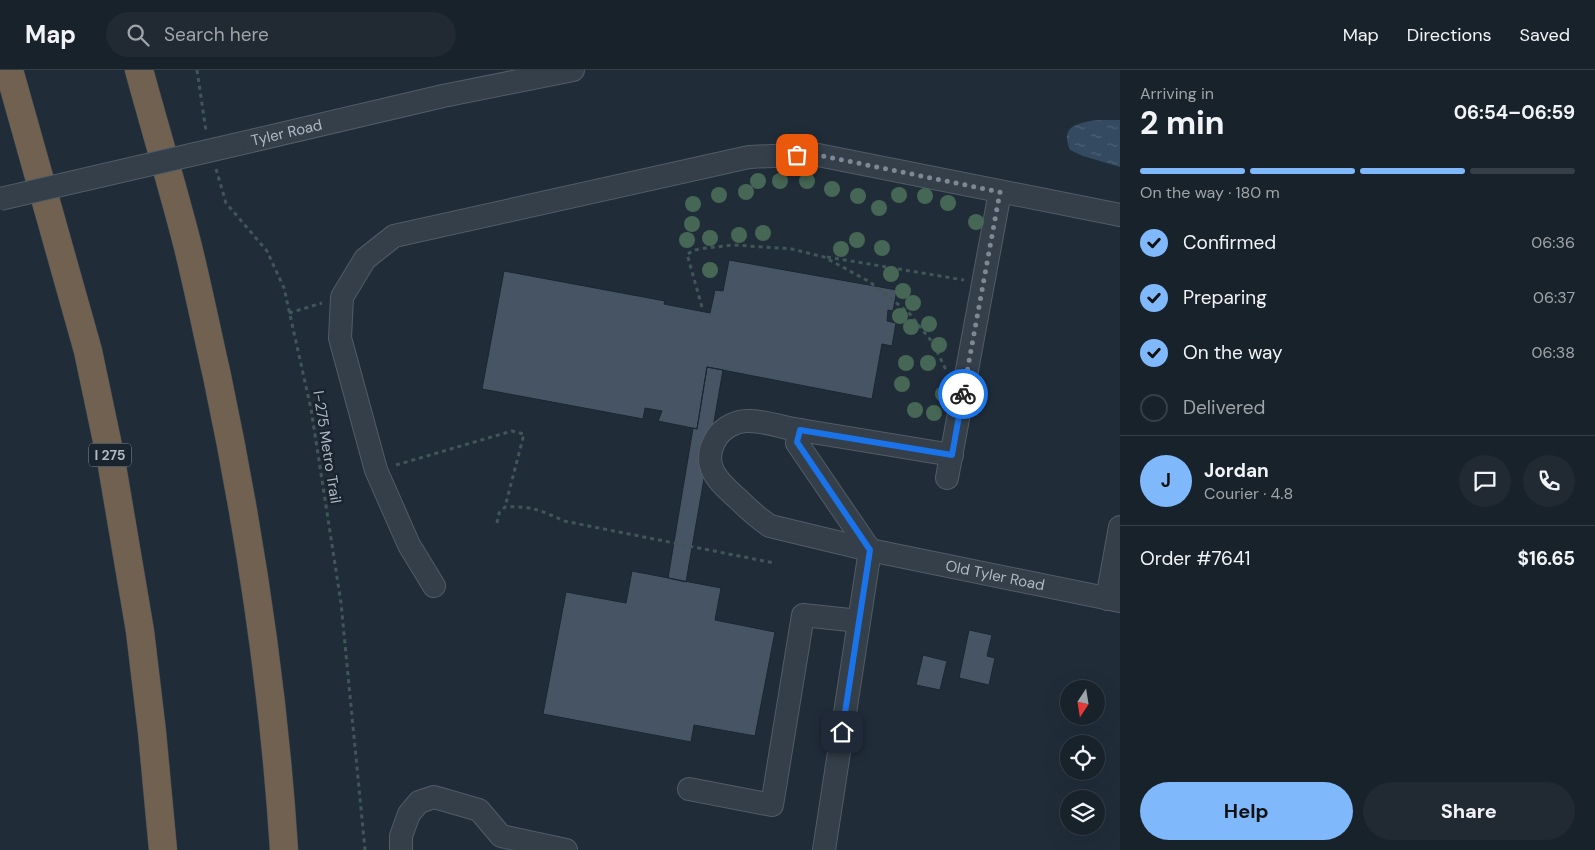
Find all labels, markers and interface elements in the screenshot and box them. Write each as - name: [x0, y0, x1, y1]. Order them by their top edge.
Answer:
- search box: [106, 12, 456, 57]
- text: Map: [25, 19, 76, 50]
- icon: search: [124, 21, 152, 49]
- text: Search here: [164, 22, 269, 47]
- text: Map: [1343, 23, 1379, 47]
- text: Directions: [1407, 23, 1492, 47]
- text: Saved: [1520, 23, 1570, 47]
- text: Arriving in: [1140, 83, 1214, 104]
- text: 06:54–06:59: [1454, 100, 1575, 125]
- text: 2 min: [1140, 102, 1225, 144]
- street label: Tyler Road: [249, 115, 324, 151]
- pin: [776, 134, 818, 176]
- icon: bag: [783, 141, 811, 169]
- text: On the way · 180 m: [1140, 182, 1280, 203]
- icon: check: [1140, 229, 1168, 257]
- text: Confirmed: [1183, 230, 1276, 255]
- text: 06:36: [1531, 232, 1575, 253]
- icon: check: [1140, 284, 1168, 312]
- text: Preparing: [1183, 285, 1267, 310]
- text: 06:37: [1533, 287, 1575, 308]
- icon: check: [1140, 339, 1168, 367]
- text: On the way: [1183, 340, 1283, 365]
- text: 06:38: [1532, 342, 1575, 363]
- courier: [938, 369, 988, 419]
- icon: bike: [949, 380, 977, 408]
- street label: I-275 Metro Trail: [308, 389, 346, 505]
- text: Delivered: [1183, 395, 1265, 420]
- road number: I 275: [89, 444, 131, 466]
- button: chat: [1459, 455, 1511, 507]
- button: phone: [1523, 455, 1575, 507]
- text: Jordan: [1204, 458, 1269, 483]
- text: J: [1161, 468, 1171, 493]
- text: Courier · 4.8: [1204, 483, 1293, 504]
- text: Order #7641: [1140, 546, 1251, 571]
- text: $16.65: [1518, 546, 1575, 571]
- street label: Old Tyler Road: [944, 556, 1046, 595]
- north arrow: [1060, 680, 1105, 725]
- map controls: [1060, 680, 1105, 835]
- pin: [821, 711, 863, 753]
- icon: home: [828, 718, 856, 746]
- button: locate: [1060, 735, 1105, 780]
- button: Help: [1140, 782, 1353, 840]
- button: Share: [1363, 782, 1575, 840]
- button: layers: [1060, 790, 1105, 835]

